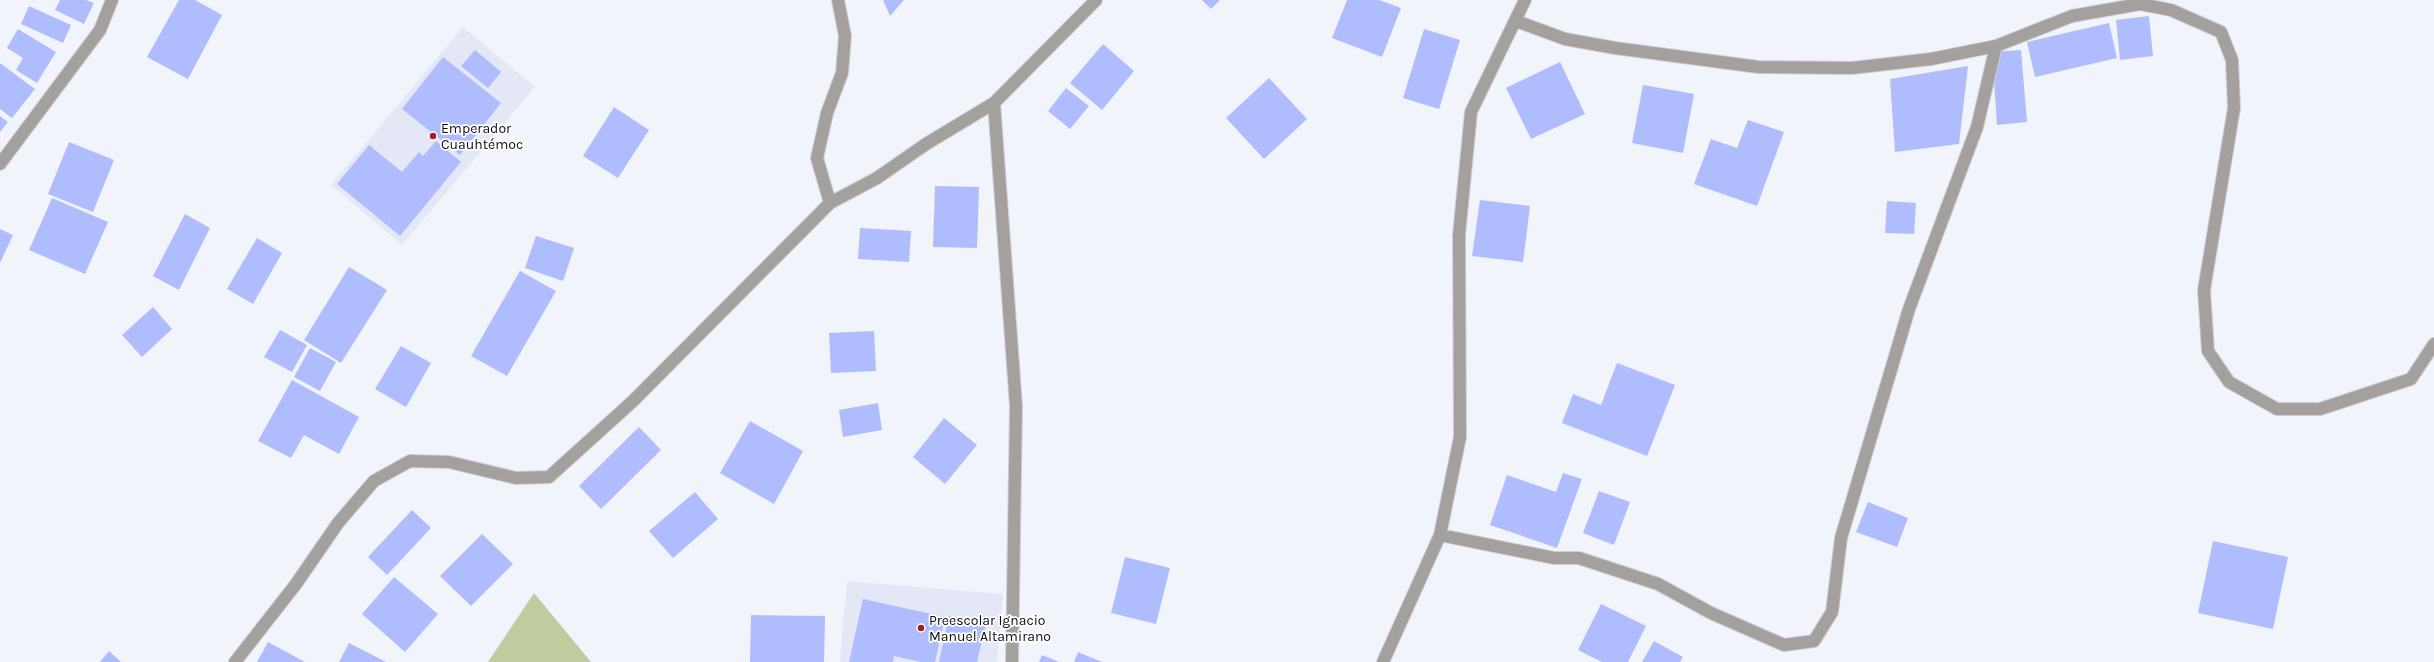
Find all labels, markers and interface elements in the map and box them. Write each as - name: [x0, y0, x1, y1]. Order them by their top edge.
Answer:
- place label: Emperador Cuauhtémoc: [441, 120, 523, 153]
- marker: Emperador Cuauhtémoc: [428, 131, 438, 141]
- place label: Preescolar Ignacio Manuel Altamirano: [929, 612, 1051, 645]
- marker: Preescolar Ignacio Manuel Altamirano: [916, 623, 926, 633]

